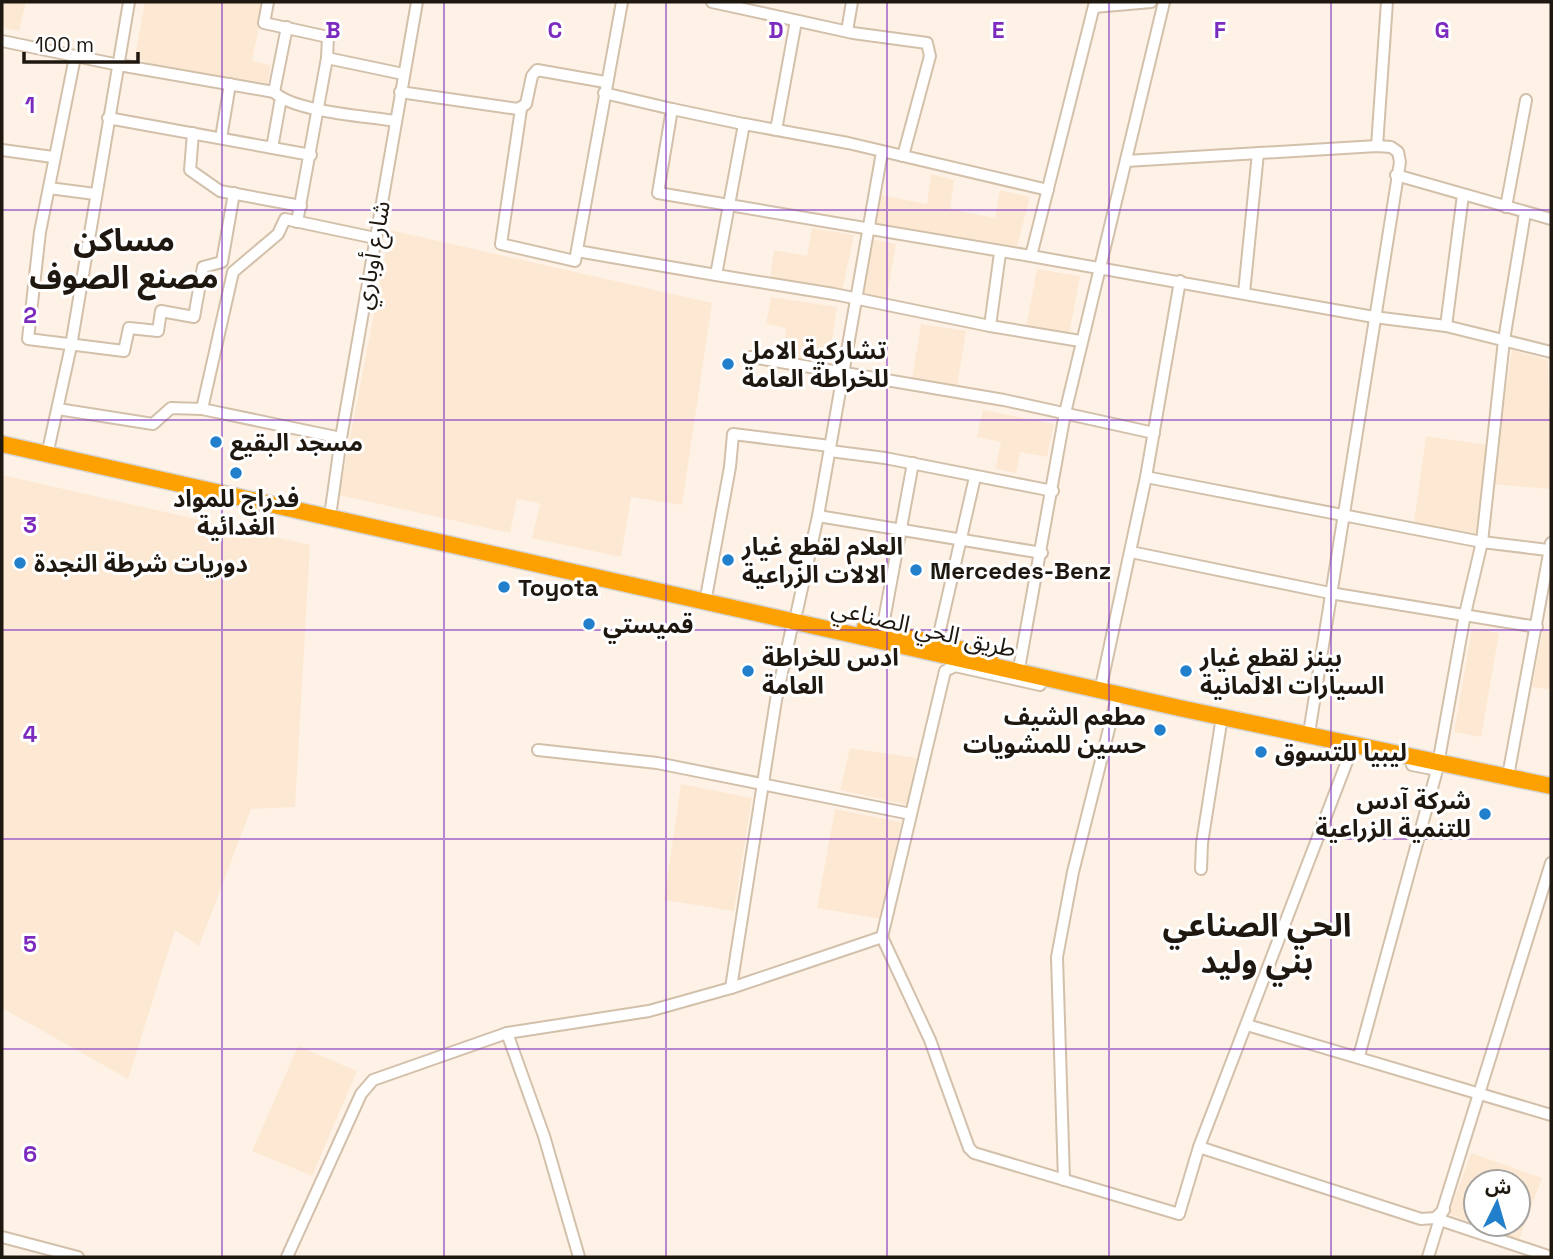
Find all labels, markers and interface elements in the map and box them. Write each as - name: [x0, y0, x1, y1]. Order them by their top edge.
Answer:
- text: B: [325, 15, 341, 45]
- text: C: [548, 15, 562, 45]
- text: D: [768, 15, 784, 45]
- text: E: [992, 15, 1004, 45]
- text: F: [1214, 15, 1226, 45]
- text: G: [1434, 15, 1450, 45]
- scale bar: [24, 21, 138, 65]
- text: 100 m: [35, 31, 94, 58]
- text: 1: [25, 90, 35, 120]
- street label: شارع أوباري: [347, 198, 400, 312]
- district label: مساكن مصنع الصوف: [29, 220, 219, 301]
- text: 2: [23, 300, 37, 330]
- place label: تشاركية الامل للخراطة العامة: [742, 335, 889, 394]
- marker: تشاركية الامل للخراطة العامة: [720, 356, 736, 372]
- place label: مسجد البقيع: [230, 427, 363, 461]
- marker: مسجد البقيع: [208, 434, 224, 450]
- marker: فدراج للمواد الغدائية: [228, 465, 244, 481]
- place label: فدراج للمواد الغدائية: [173, 483, 299, 542]
- text: 3: [23, 510, 37, 540]
- place label: العلام لقطع غيار الالات الزراعية: [741, 531, 903, 590]
- place label: دوريات شرطة النجدة: [34, 548, 248, 579]
- marker: العلام لقطع غيار الالات الزراعية: [720, 552, 736, 568]
- marker: دوريات شرطة النجدة: [12, 555, 28, 571]
- place label: Mercedes-Benz: [930, 555, 1111, 586]
- marker: Mercedes-Benz: [908, 562, 924, 578]
- place label: Toyota: [518, 572, 599, 603]
- marker: Toyota: [496, 579, 512, 595]
- street label: طريق الحي الصناعي: [828, 592, 1019, 668]
- place label: قميستي: [603, 609, 693, 644]
- marker: قميستي: [581, 616, 597, 632]
- place label: ادس للخراطة العامة: [762, 642, 899, 701]
- place label: بينز لقطع غيار السيارات الالمانية: [1199, 642, 1384, 701]
- marker: ادس للخراطة العامة: [740, 663, 756, 679]
- marker: بينز لقطع غيار السيارات الالمانية: [1178, 663, 1194, 679]
- place label: مطعم الشيف حسين للمشويات: [963, 701, 1146, 760]
- text: 4: [23, 719, 38, 749]
- marker: مطعم الشيف حسين للمشويات: [1152, 722, 1168, 738]
- place label: ليبيا للتسوق: [1275, 737, 1407, 768]
- marker: ليبيا للتسوق: [1253, 744, 1269, 760]
- place label: شركة آدس للتنمية الزراعية: [1316, 785, 1471, 844]
- marker: شركة آدس للتنمية الزراعية: [1477, 806, 1493, 822]
- district label: الحي الصناعي بني وليد: [1162, 905, 1352, 987]
- text: 5: [23, 929, 37, 959]
- text: 6: [23, 1139, 37, 1169]
- north arrow: [1462, 1168, 1532, 1238]
- text: ش: [1484, 1173, 1512, 1200]

